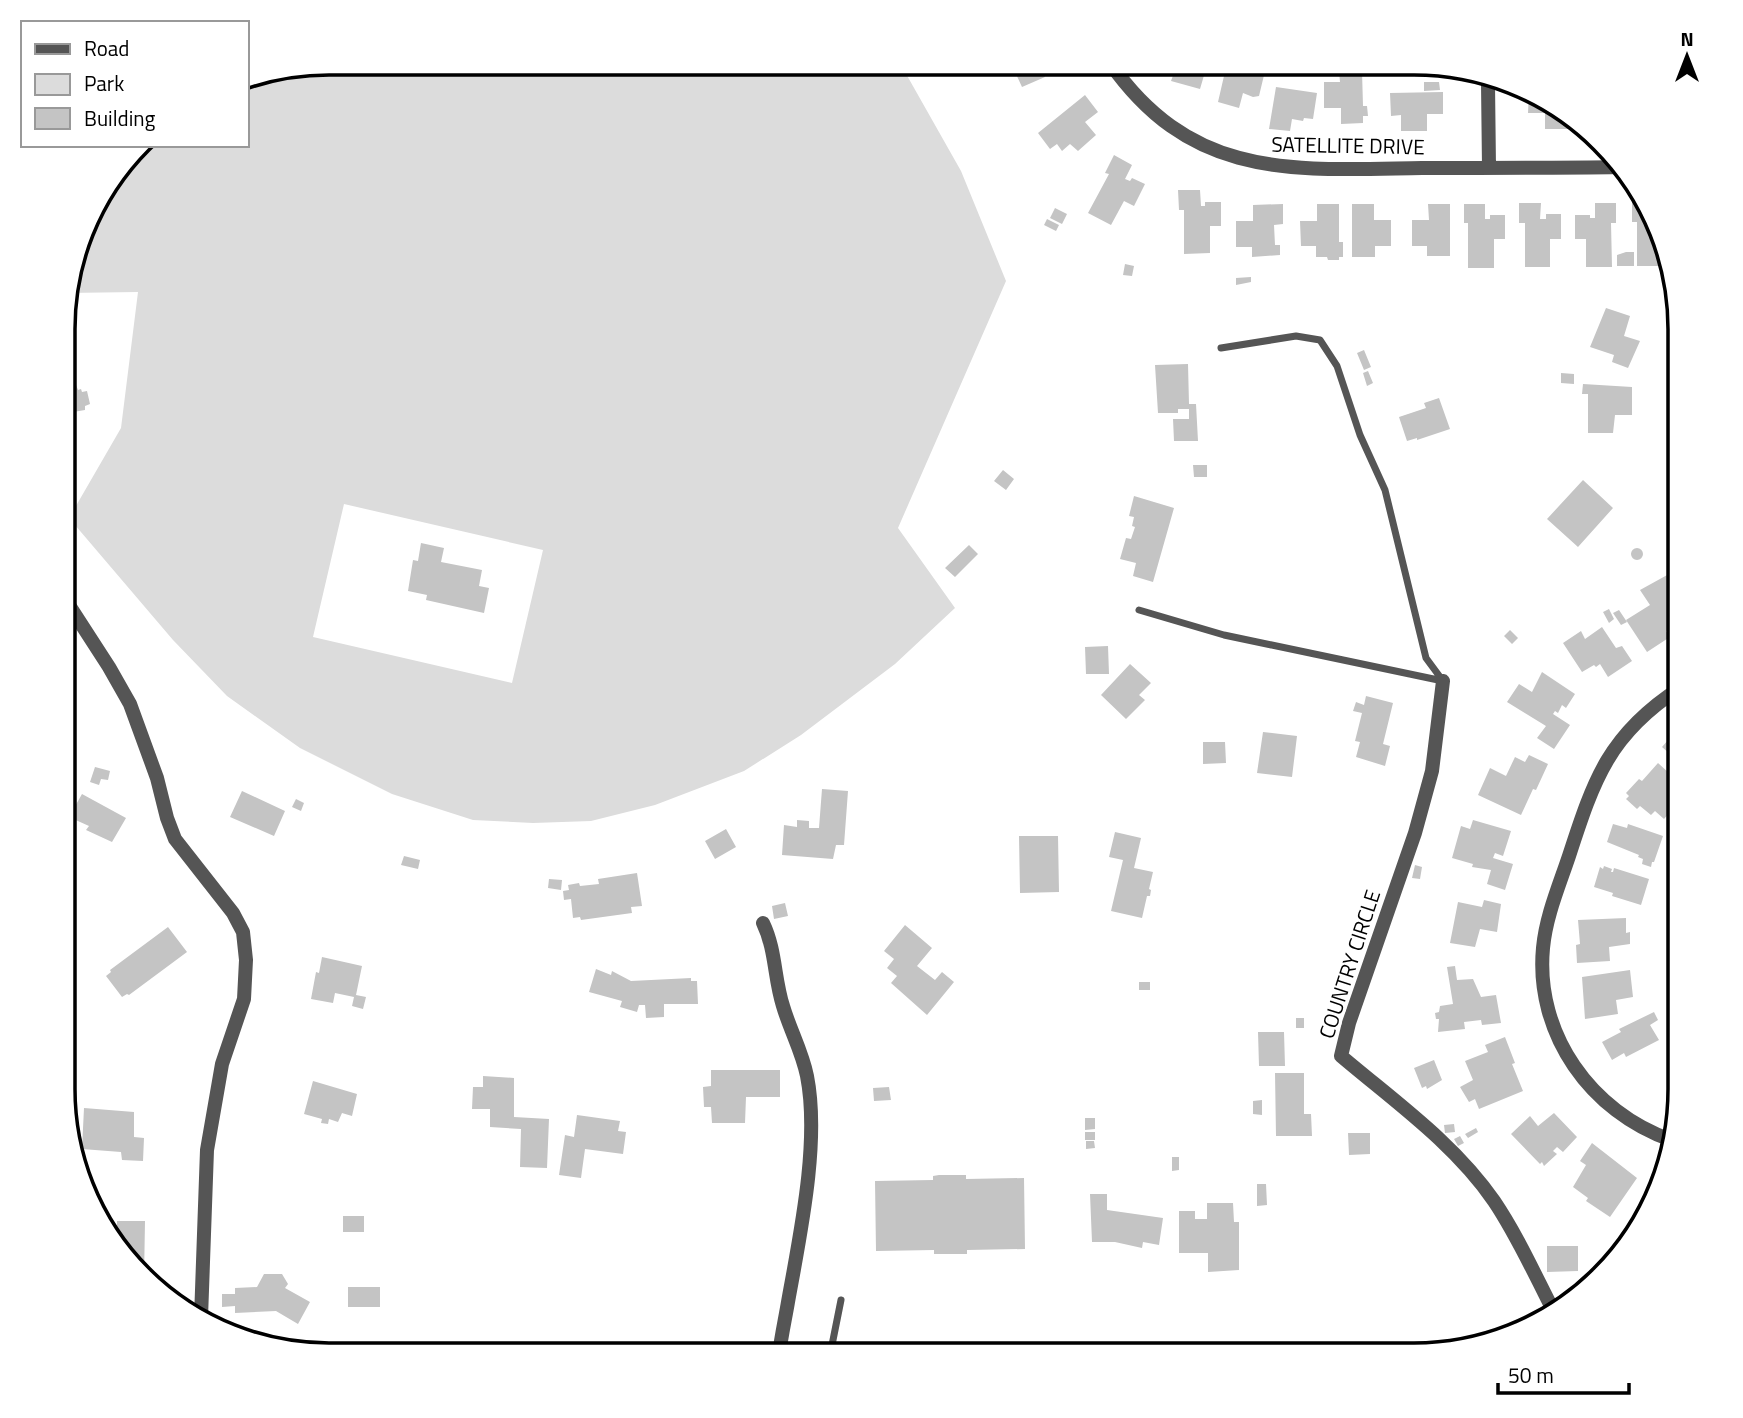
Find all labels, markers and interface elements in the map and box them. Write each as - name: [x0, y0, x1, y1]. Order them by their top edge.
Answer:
- legend: [21, 21, 248, 147]
- north arrow: [1652, 21, 1722, 91]
- text: N: [1680, 24, 1694, 53]
- text: Road: [84, 32, 129, 64]
- text: Park: [84, 67, 124, 99]
- text: Building: [84, 102, 156, 134]
- street label: SATELLITE DRIVE: [1271, 128, 1425, 162]
- street label: COUNTRY CIRCLE: [1310, 885, 1388, 1043]
- scale bar: [1498, 1352, 1629, 1396]
- text: 50 m: [1508, 1359, 1554, 1391]

